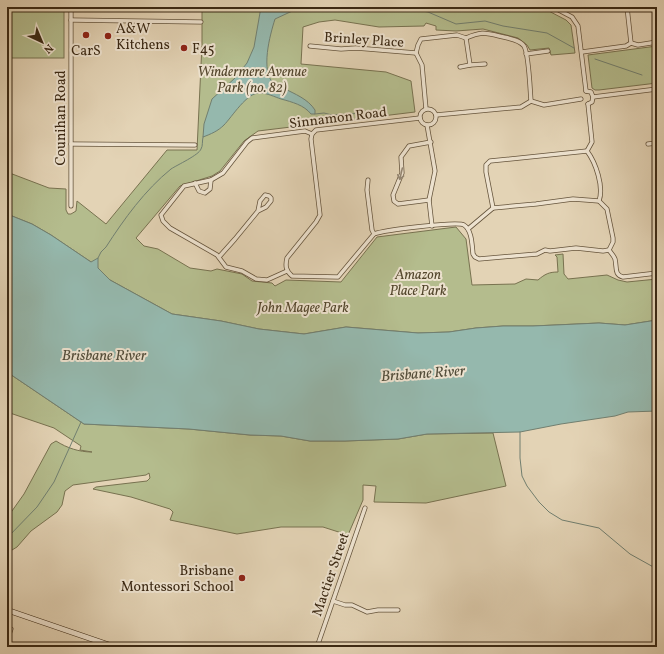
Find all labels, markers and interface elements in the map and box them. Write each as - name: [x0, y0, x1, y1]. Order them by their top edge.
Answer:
- place label: A&W Kitchens: [116, 20, 170, 55]
- north arrow: [22, 22, 62, 62]
- street label: Brinley Place: [323, 28, 405, 53]
- marker: CarS: [81, 30, 91, 40]
- marker: A&W Kitchens: [103, 31, 113, 41]
- text: N: [40, 40, 56, 56]
- place label: F45: [192, 40, 215, 59]
- place label: CarS: [71, 42, 101, 61]
- marker: F45: [179, 43, 189, 53]
- park label: Windermere Avenue Park (no. 82): [197, 63, 307, 98]
- street label: Counihan Road: [52, 70, 71, 166]
- street label: Sinnamon Road: [288, 103, 388, 134]
- one-way arrow: [396, 168, 404, 181]
- park label: Amazon Place Park: [389, 266, 447, 301]
- park label: John Magee Park: [255, 299, 349, 318]
- water label: Brisbane River: [62, 346, 147, 367]
- water label: Brisbane River: [380, 361, 466, 388]
- street label: Mactier Street: [308, 530, 355, 619]
- place label: Brisbane Montessori School: [121, 562, 234, 597]
- marker: Brisbane Montessori School: [237, 573, 247, 583]

